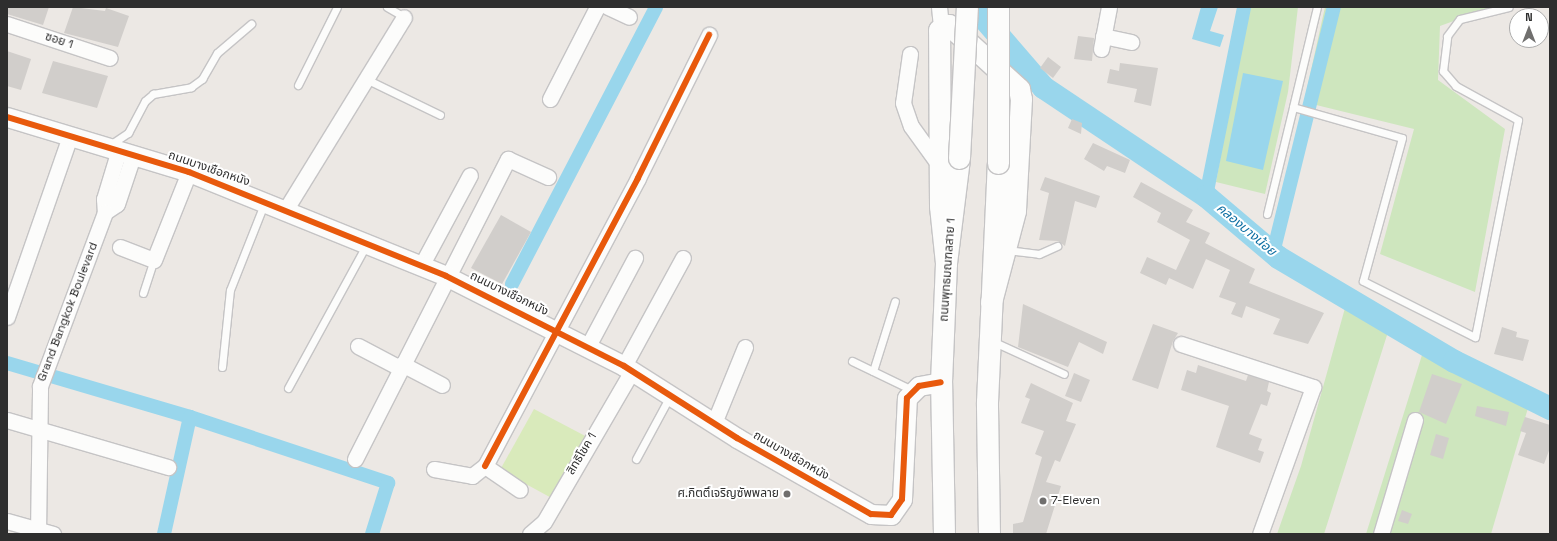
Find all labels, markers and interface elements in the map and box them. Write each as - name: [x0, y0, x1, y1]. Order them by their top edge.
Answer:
- north arrow: [1509, 8, 1549, 48]
- text: N: [1525, 10, 1533, 24]
- street label: ซอย 1: [43, 30, 75, 52]
- street label: ถนนบางเชือกหนัง: [166, 148, 252, 190]
- water label: คลองบางน้อย: [1213, 201, 1279, 259]
- street label: ถนนพุทธมณฑลสาย 1: [937, 218, 959, 322]
- street label: Grand Bangkok Boulevard: [35, 240, 101, 384]
- street label: ถนนบางเชือกหนัง: [467, 269, 551, 319]
- street label: ถนนบางเชือกหนัง: [750, 428, 832, 484]
- street label: สิทธิโชค 1: [564, 430, 600, 478]
- place label: ศ.กิตติ์เจริญซัพพลาย: [677, 487, 779, 501]
- marker: ศ.กิตติ์เจริญซัพพลาย: [782, 489, 792, 499]
- place label: 7-Eleven: [1051, 494, 1100, 508]
- marker: 7-Eleven: [1038, 496, 1048, 506]

